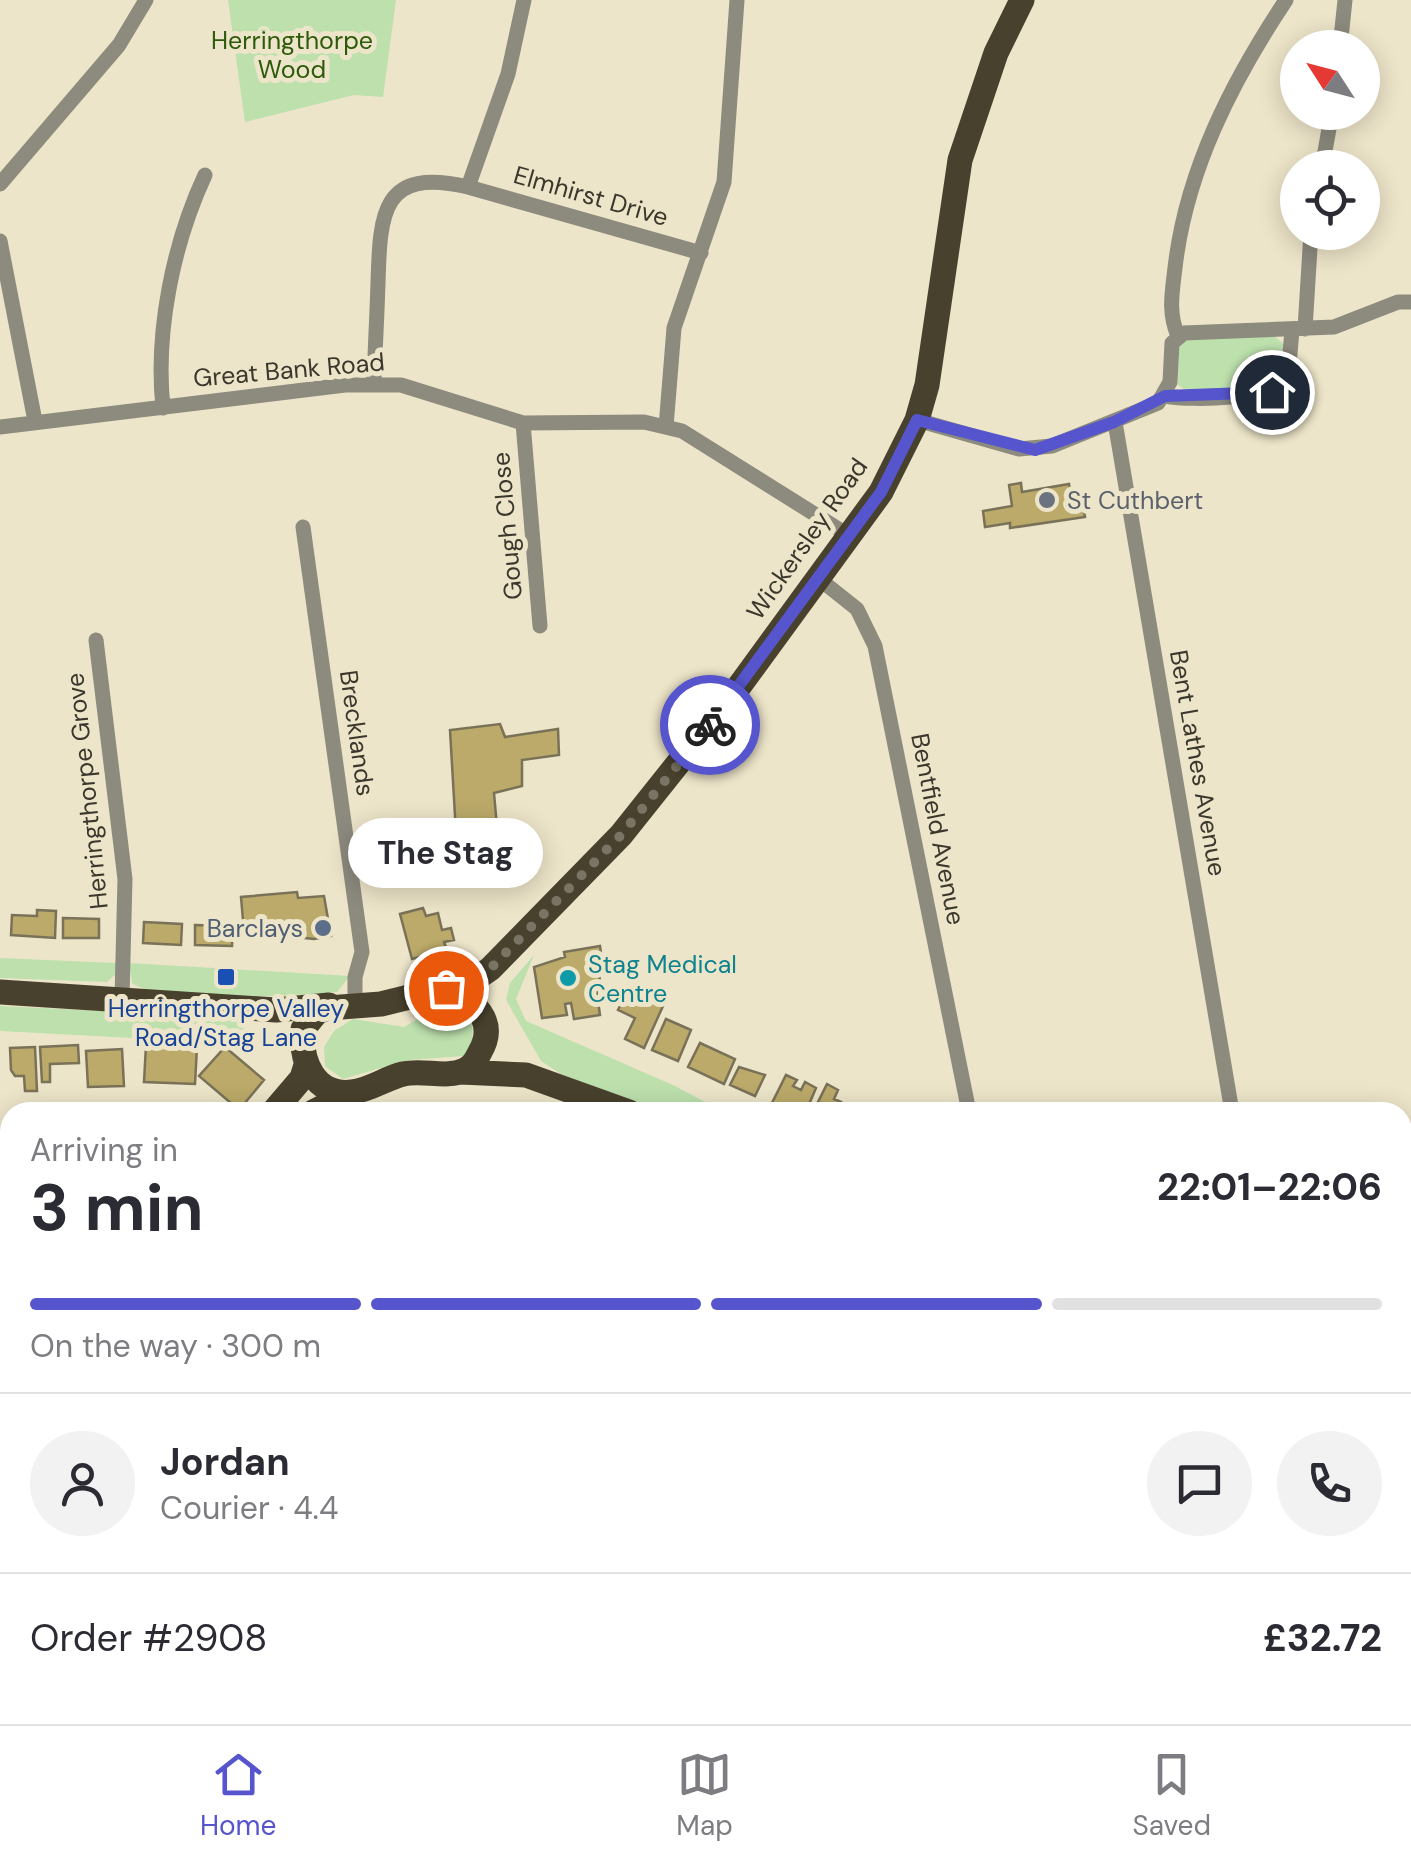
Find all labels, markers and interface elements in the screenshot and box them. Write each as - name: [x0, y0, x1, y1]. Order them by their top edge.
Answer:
- park label: Herringthorpe Wood: [211, 24, 373, 86]
- north arrow: [1280, 30, 1380, 130]
- map controls: [1280, 30, 1380, 250]
- button: locate: [1280, 150, 1380, 250]
- street label: Elmhirst Drive: [510, 158, 672, 234]
- street label: Great Bank Road: [192, 345, 386, 395]
- pin: [1230, 350, 1315, 435]
- icon: home: [1245, 365, 1300, 420]
- street label: Gough Close: [484, 451, 530, 601]
- street label: Wickersley Road: [739, 452, 875, 626]
- place label: St Cuthbert: [1067, 484, 1203, 517]
- marker: St Cuthbert: [1036, 489, 1058, 511]
- street label: Bent Lathes Avenue: [1162, 647, 1234, 879]
- street label: Brecklands: [332, 668, 382, 798]
- street label: Herringthorpe Grove: [58, 671, 116, 911]
- courier: [660, 675, 760, 775]
- icon: bike: [683, 698, 738, 753]
- street label: Bentfield Avenue: [903, 730, 973, 928]
- callout: The Stag: [348, 818, 544, 888]
- text: The Stag: [377, 832, 514, 874]
- place label: Barclays: [207, 912, 303, 945]
- marker: Barclays: [312, 917, 334, 939]
- pin: [404, 946, 489, 1031]
- place label: Stag Medical Centre: [588, 948, 737, 1010]
- icon: bag: [419, 961, 474, 1016]
- marker: Herringthorpe Valley Road/Stag Lane: [215, 966, 237, 988]
- marker: Stag Medical Centre: [557, 967, 579, 989]
- place label: Herringthorpe Valley Road/Stag Lane: [108, 992, 344, 1054]
- text: Arriving in: [30, 1129, 178, 1171]
- text: 22:01–22:06: [1157, 1162, 1382, 1212]
- text: 3 min: [30, 1166, 204, 1250]
- text: On the way · 300 m: [30, 1325, 321, 1367]
- button: person: [30, 1431, 135, 1536]
- button: chat: [1147, 1431, 1252, 1536]
- button: phone: [1277, 1431, 1382, 1536]
- text: Jordan: [160, 1437, 290, 1487]
- text: Courier · 4.4: [160, 1487, 338, 1529]
- text: Order #2908: [30, 1613, 267, 1663]
- text: £32.72: [1263, 1613, 1382, 1663]
- tab: Home: [200, 1747, 276, 1844]
- tab: Map: [676, 1747, 733, 1844]
- tab: Saved: [1133, 1747, 1211, 1844]

